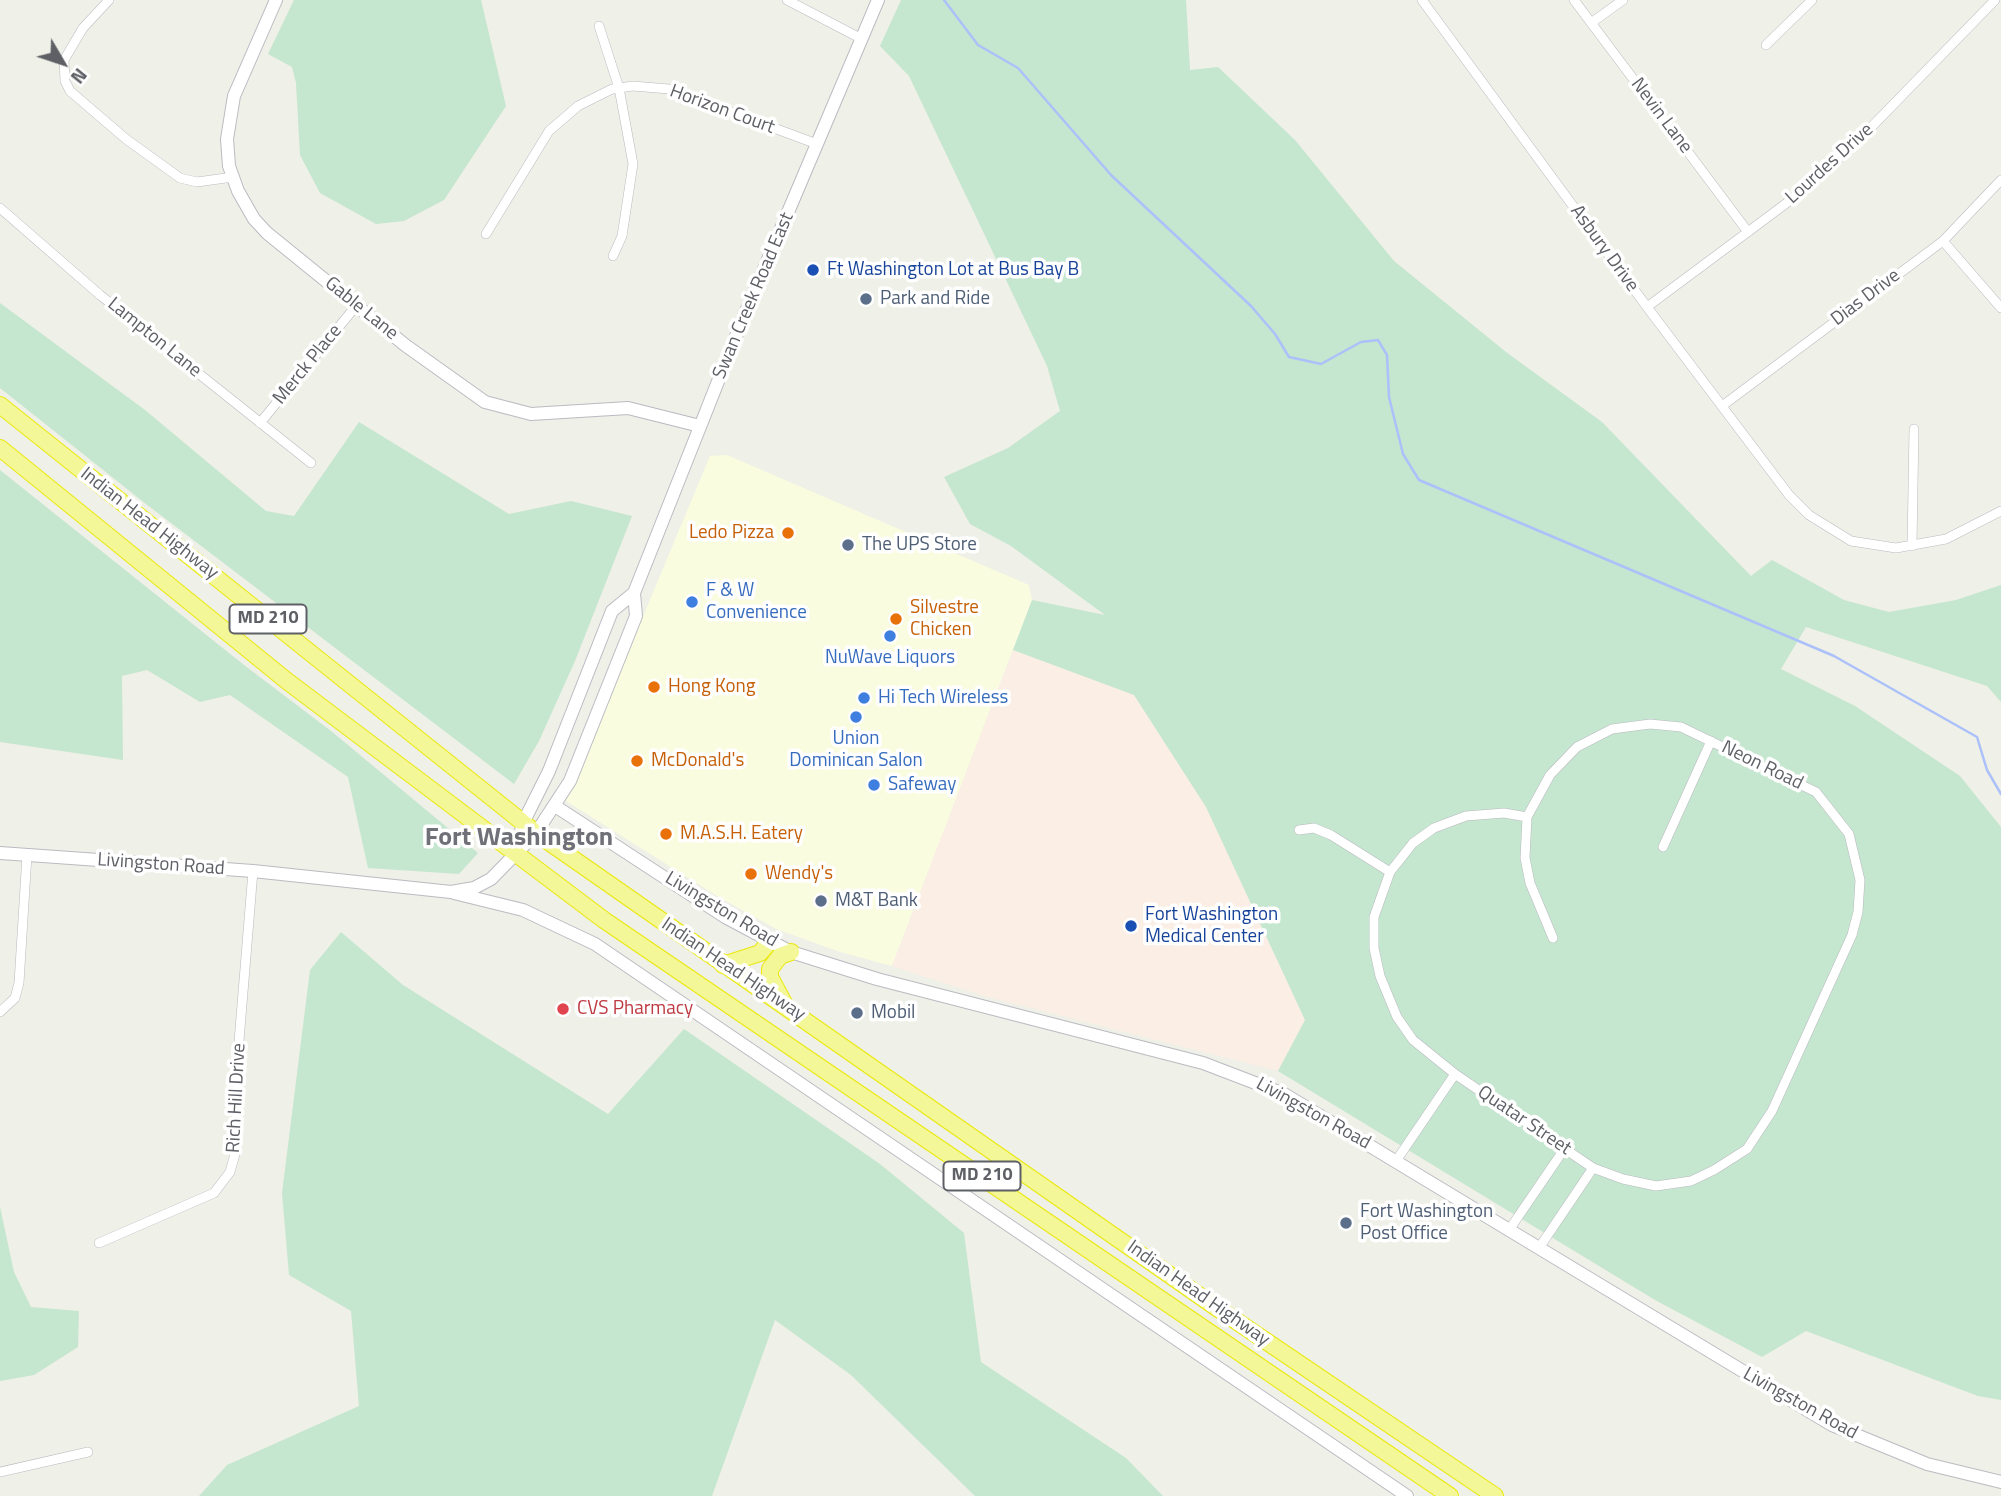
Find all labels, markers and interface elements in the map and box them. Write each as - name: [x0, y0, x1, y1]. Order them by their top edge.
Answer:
- north arrow: [28, 28, 98, 98]
- text: N: [64, 62, 95, 91]
- street label: Nevin Lane: [1625, 74, 1697, 158]
- street label: Horizon Court: [666, 80, 778, 140]
- street label: Lourdes Drive: [1782, 119, 1878, 209]
- street label: Asbury Drive: [1565, 201, 1643, 297]
- street label: Swan Creek Road East: [709, 209, 799, 383]
- place label: Ft Washington Lot at Bus Bay B: [827, 259, 1079, 281]
- marker: Ft Washington Lot at Bus Bay B: [805, 262, 821, 278]
- street label: Dias Drive: [1827, 265, 1905, 331]
- street label: Gable Lane: [320, 273, 402, 345]
- place label: Park and Ride: [880, 288, 990, 310]
- marker: Park and Ride: [858, 291, 874, 307]
- street label: Lampton Lane: [103, 293, 205, 383]
- street label: Merck Place: [269, 320, 347, 410]
- street label: Indian Head Highway: [75, 463, 223, 585]
- place label: Ledo Pizza: [689, 522, 774, 544]
- marker: Ledo Pizza: [780, 525, 796, 541]
- place label: The UPS Store: [862, 534, 977, 556]
- marker: The UPS Store: [840, 537, 856, 553]
- place label: F & W Convenience: [706, 580, 807, 624]
- marker: F & W Convenience: [684, 594, 700, 610]
- place label: Silvestre Chicken: [910, 597, 979, 641]
- road number: MD 210: [230, 604, 306, 634]
- marker: Silvestre Chicken: [888, 611, 904, 627]
- marker: NuWave Liquors: [882, 628, 898, 644]
- place label: NuWave Liquors: [825, 647, 955, 669]
- place label: Hong Kong: [668, 676, 755, 698]
- marker: Hong Kong: [646, 679, 662, 695]
- place label: Hi Tech Wireless: [878, 687, 1008, 709]
- marker: Hi Tech Wireless: [856, 690, 872, 706]
- marker: Union Dominican Salon: [848, 709, 864, 725]
- place label: Union Dominican Salon: [789, 728, 923, 772]
- street label: Neon Road: [1718, 736, 1806, 796]
- place label: McDonald's: [651, 750, 744, 772]
- marker: McDonald's: [629, 753, 645, 769]
- place label: Safeway: [888, 774, 956, 796]
- marker: Safeway: [866, 777, 882, 793]
- district label: Fort Washington: [425, 823, 613, 855]
- place label: M.A.S.H. Eatery: [680, 823, 803, 845]
- marker: M.A.S.H. Eatery: [658, 826, 674, 842]
- street label: Livingston Road: [97, 849, 225, 881]
- place label: Wendy's: [765, 863, 833, 885]
- marker: Wendy's: [743, 866, 759, 882]
- street label: Livingston Road: [660, 867, 782, 953]
- place label: M&T Bank: [835, 890, 918, 912]
- marker: M&T Bank: [813, 893, 829, 909]
- place label: Fort Washington Medical Center: [1145, 904, 1278, 948]
- street label: Indian Head Highway: [657, 913, 809, 1027]
- marker: Fort Washington Medical Center: [1123, 918, 1139, 934]
- place label: CVS Pharmacy: [577, 998, 693, 1020]
- marker: CVS Pharmacy: [555, 1001, 571, 1017]
- place label: Mobil: [871, 1002, 915, 1024]
- marker: Mobil: [849, 1005, 865, 1021]
- street label: Rich Hill Drive: [223, 1042, 251, 1154]
- street label: Livingston Road: [1252, 1073, 1374, 1155]
- street label: Quatar Street: [1473, 1081, 1575, 1161]
- road number: MD 210: [944, 1162, 1020, 1190]
- place label: Fort Washington Post Office: [1360, 1201, 1493, 1245]
- marker: Fort Washington Post Office: [1338, 1215, 1354, 1231]
- street label: Indian Head Highway: [1122, 1236, 1274, 1352]
- street label: Livingston Road: [1739, 1363, 1861, 1445]

